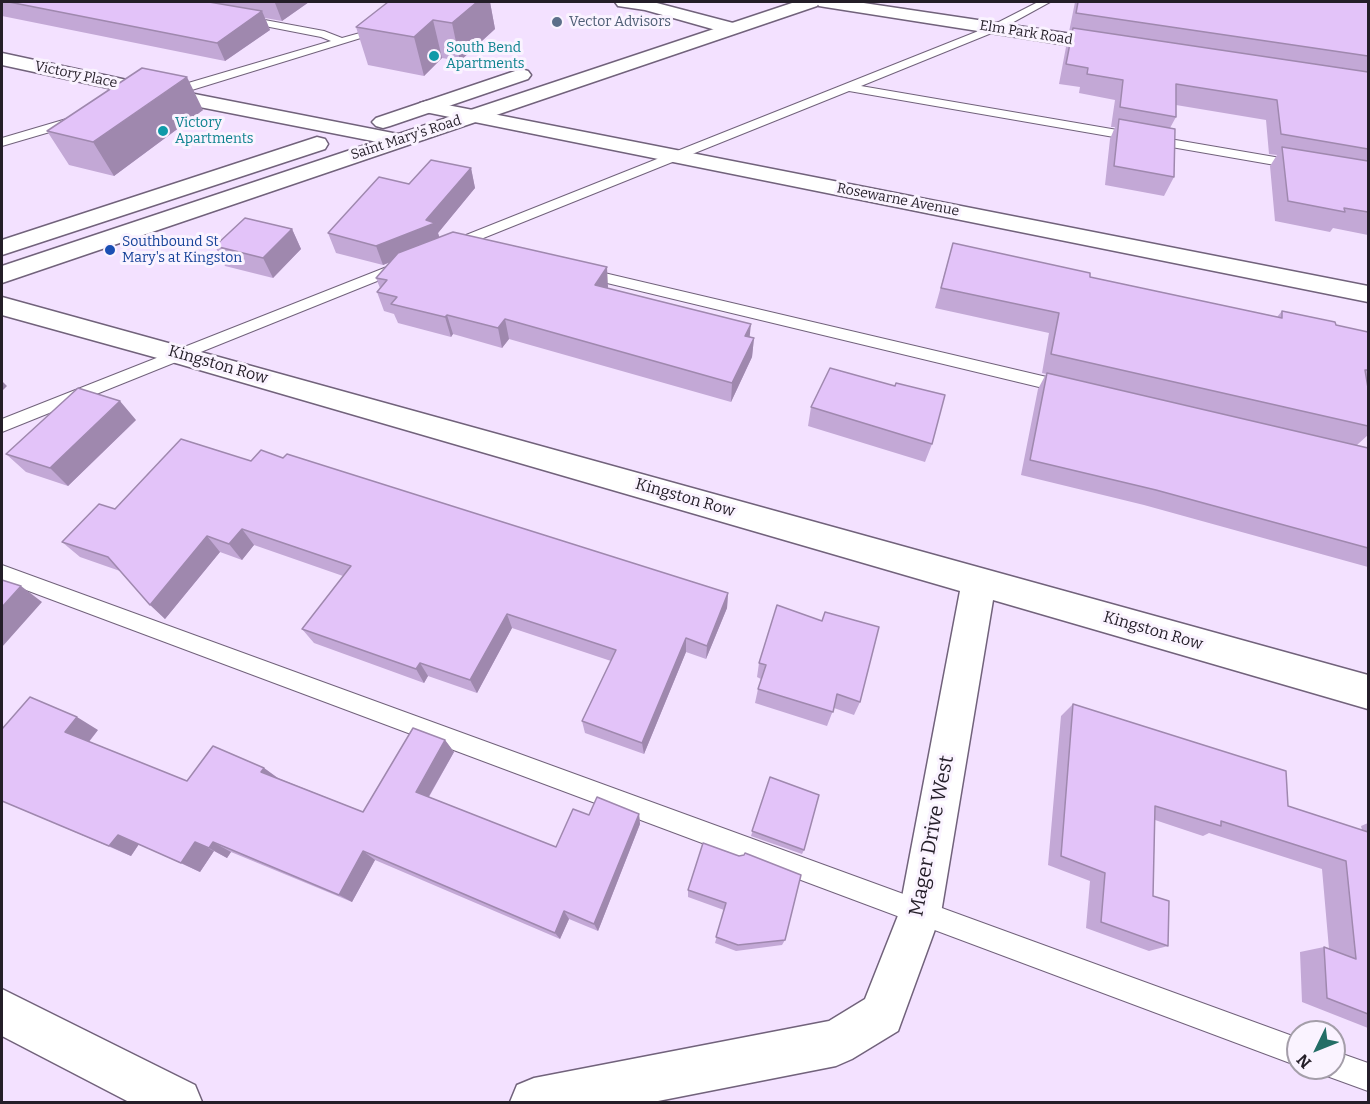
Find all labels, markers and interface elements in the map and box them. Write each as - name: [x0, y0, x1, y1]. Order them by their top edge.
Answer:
- place label: Vector Advisors: [569, 14, 671, 30]
- marker: Vector Advisors: [550, 15, 564, 29]
- street label: Elm Park Road: [978, 17, 1074, 49]
- place label: South Bend Apartments: [446, 40, 524, 72]
- marker: South Bend Apartments: [427, 49, 441, 63]
- street label: Victory Place: [33, 58, 119, 92]
- street label: Saint Mary's Road: [349, 112, 463, 164]
- place label: Victory Apartments: [175, 115, 253, 148]
- marker: Victory Apartments: [156, 124, 170, 138]
- street label: Rosewarne Avenue: [835, 180, 961, 220]
- place label: Southbound St Mary's at Kingston: [122, 234, 242, 266]
- marker: Southbound St Mary's at Kingston: [103, 243, 117, 257]
- street label: Kingston Row: [166, 342, 270, 388]
- street label: Kingston Row: [633, 475, 737, 521]
- street label: Kingston Row: [1101, 608, 1205, 654]
- street label: Mager Drive West: [905, 754, 959, 918]
- north arrow: [1286, 1020, 1346, 1080]
- text: N: [1293, 1050, 1315, 1072]

